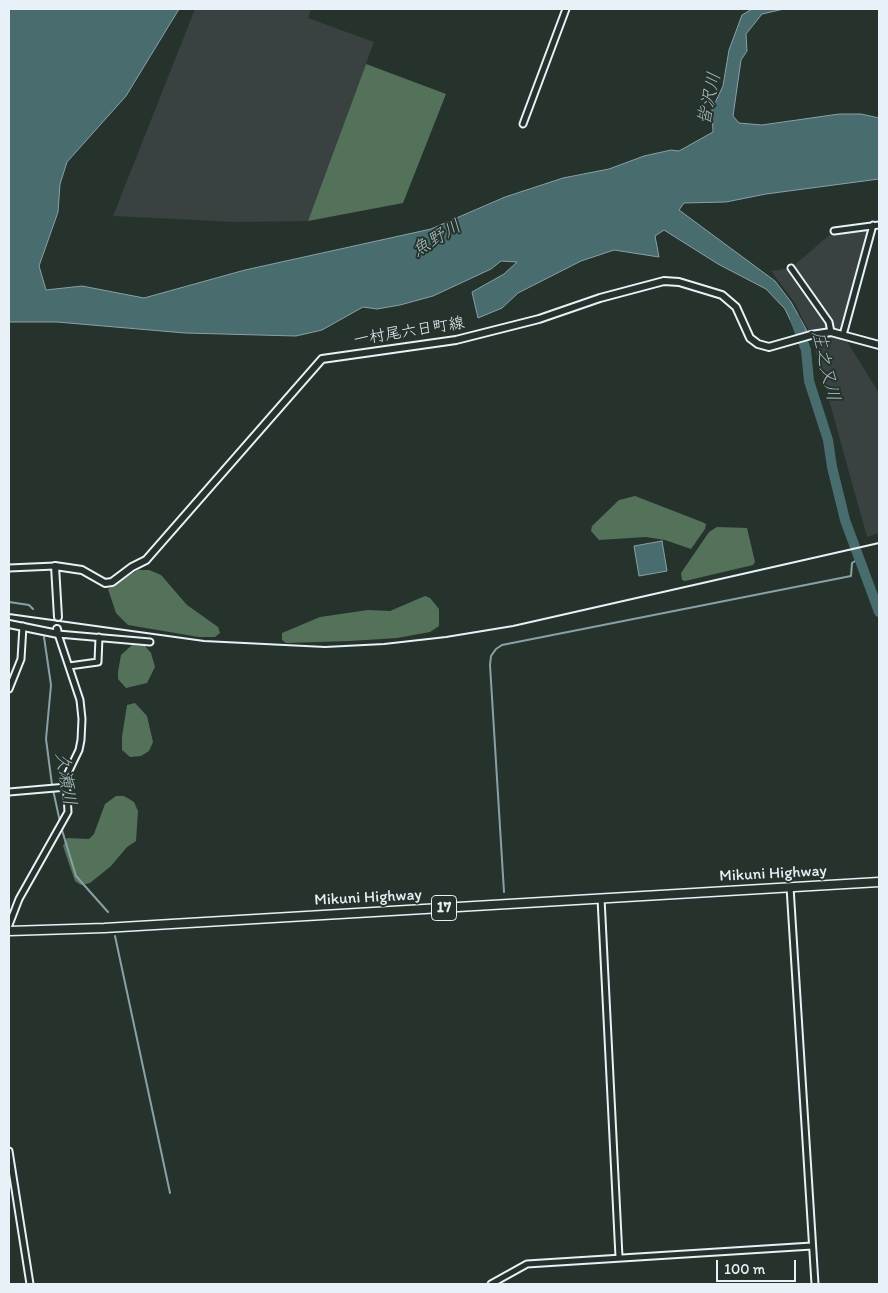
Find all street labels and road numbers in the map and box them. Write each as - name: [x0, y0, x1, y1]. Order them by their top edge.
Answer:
- street label: 一村尾六日町線: [352, 314, 466, 350]
- street label: Mikuni Highway: [719, 862, 827, 886]
- street label: Mikuni Highway: [314, 886, 422, 910]
- road number: 17: [432, 896, 456, 920]

